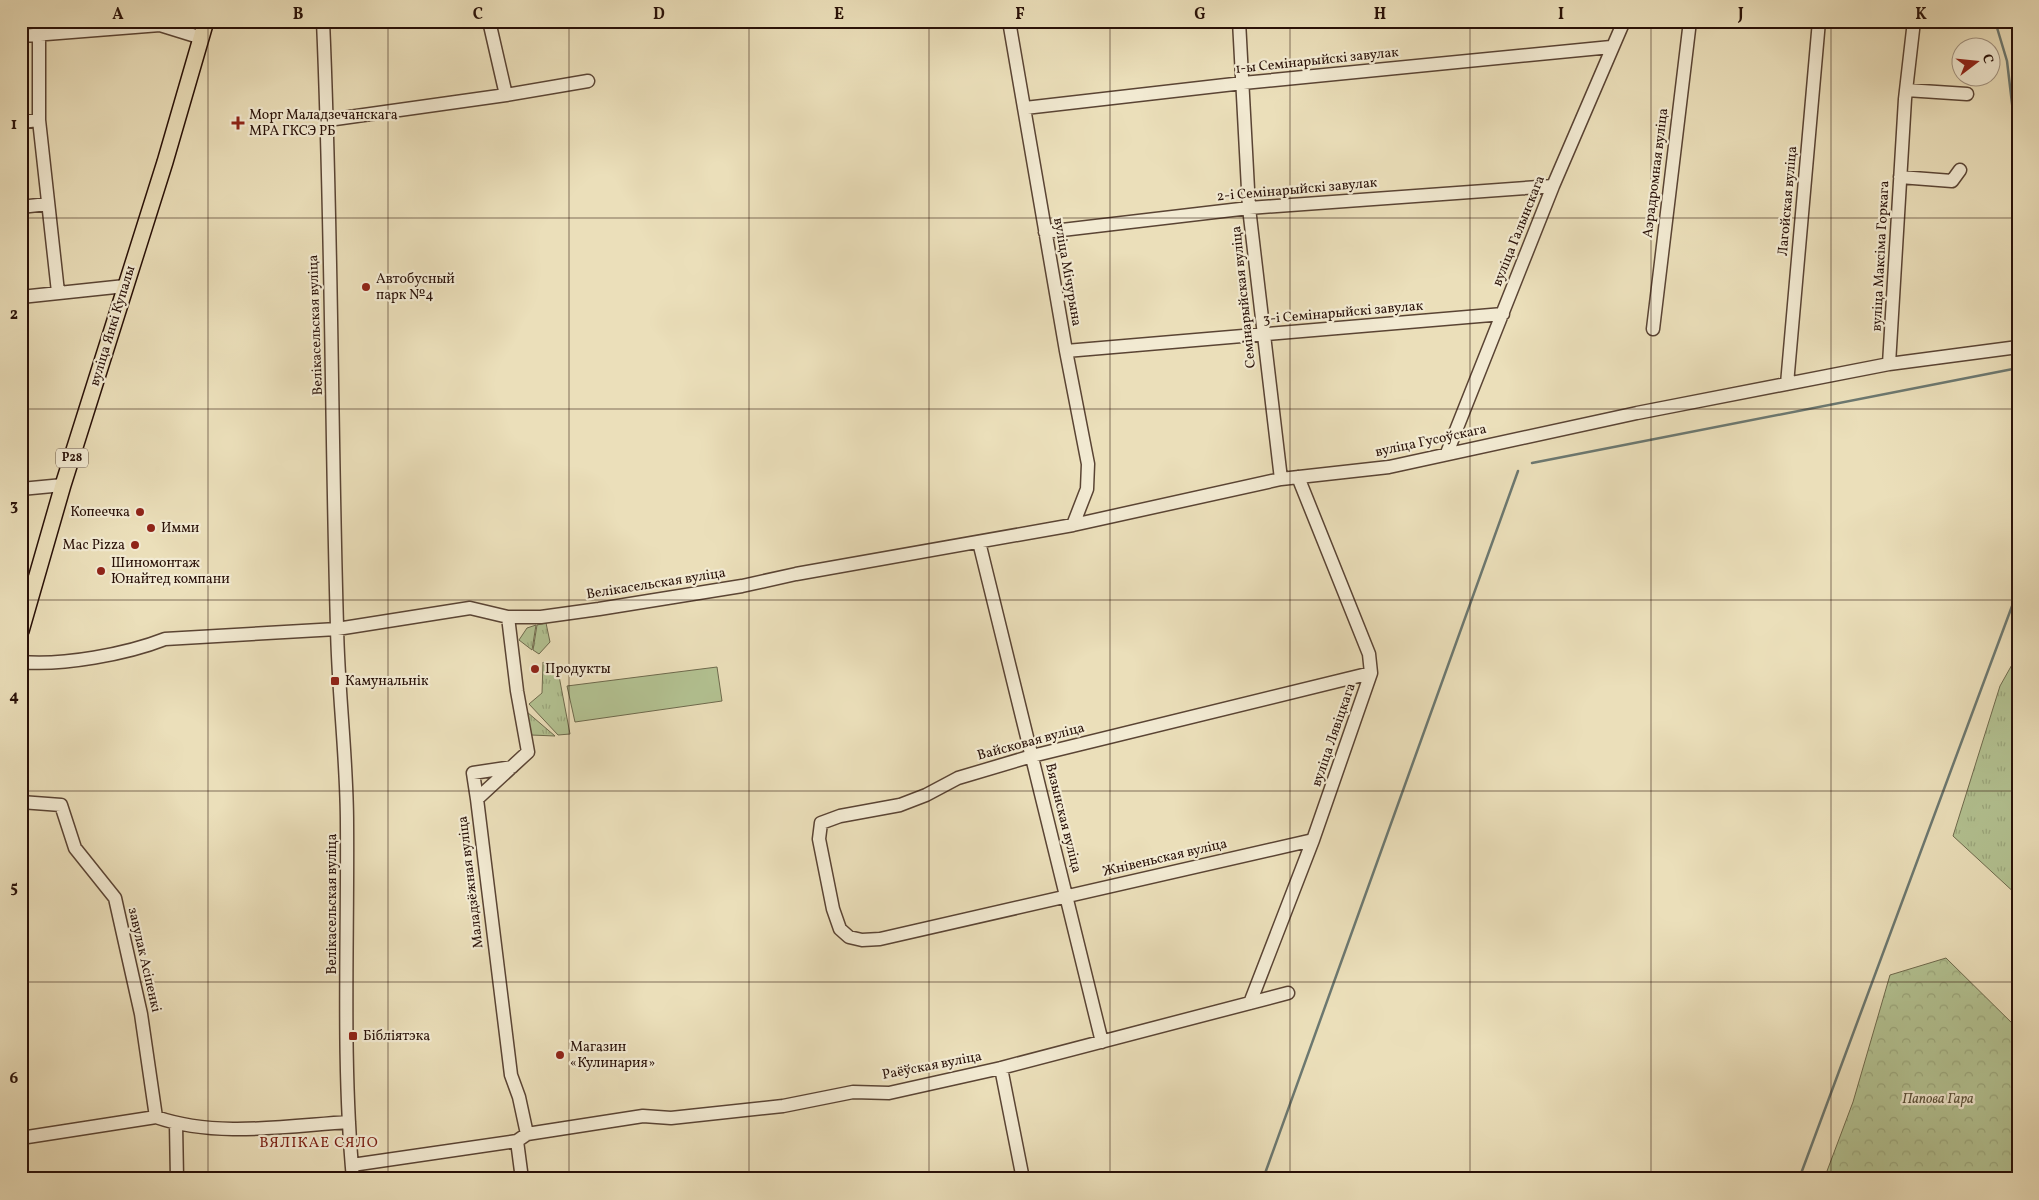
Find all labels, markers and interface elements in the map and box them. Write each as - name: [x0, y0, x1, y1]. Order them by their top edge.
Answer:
- text: A: [112, 4, 124, 26]
- text: B: [293, 4, 304, 26]
- text: C: [473, 4, 483, 26]
- text: D: [653, 4, 665, 26]
- text: E: [834, 4, 844, 26]
- text: F: [1015, 4, 1025, 26]
- text: G: [1194, 4, 1206, 26]
- text: H: [1374, 4, 1386, 26]
- text: I: [1558, 4, 1564, 26]
- text: J: [1737, 4, 1744, 26]
- text: K: [1915, 4, 1927, 26]
- north arrow: [1952, 38, 2002, 88]
- street label: 1-ы Семінарыйскі завулак: [1234, 43, 1400, 79]
- text: С: [1977, 52, 1997, 66]
- place label: Морг Маладзечанскага МРА ГКСЭ РБ: [249, 106, 398, 141]
- street label: Аэрадромная вуліца: [1639, 107, 1673, 239]
- text: 1: [11, 114, 17, 136]
- marker: Морг Маладзечанскага МРА ГКСЭ РБ: [231, 116, 245, 130]
- street label: Лагойская вуліца: [1774, 145, 1802, 257]
- street label: 2-і Семінарыйскі завулак: [1216, 173, 1379, 206]
- street label: вуліца Галынскага: [1488, 173, 1550, 289]
- street label: вуліца Максіма Горкага: [1868, 180, 1894, 332]
- street label: вуліца Мічурына: [1048, 216, 1086, 328]
- street label: Семінарыйская вуліца: [1227, 225, 1261, 369]
- street label: Велікасельская вуліца: [304, 254, 328, 396]
- street label: вуліца Янкі Купалы: [86, 263, 140, 388]
- place label: Автобусный парк №4: [376, 270, 455, 305]
- marker: Автобусный парк №4: [360, 281, 372, 293]
- street label: 3-і Семінарыйскі завулак: [1262, 296, 1424, 329]
- text: 2: [10, 304, 18, 326]
- street label: вуліца Гусоўскага: [1374, 420, 1488, 462]
- road number: Р28: [56, 448, 88, 468]
- text: 3: [10, 495, 18, 517]
- place label: Копеечка: [70, 503, 130, 522]
- marker: Копеечка: [134, 506, 146, 518]
- place label: Имми: [161, 519, 200, 538]
- marker: Имми: [145, 522, 157, 534]
- place label: Mac Pizza: [63, 536, 125, 555]
- marker: Mac Pizza: [129, 539, 141, 551]
- place label: Шиномонтаж Юнайтед компани: [111, 554, 230, 589]
- street label: Велікасельская вуліца: [585, 564, 727, 604]
- marker: Шиномонтаж Юнайтед компани: [95, 565, 107, 577]
- place label: Продукты: [545, 660, 611, 679]
- marker: Продукты: [529, 663, 541, 675]
- place label: Камунальнік: [345, 672, 429, 691]
- marker: Камунальнік: [329, 675, 341, 687]
- street label: вуліца Лявіцкага: [1307, 681, 1361, 789]
- text: 4: [9, 686, 19, 708]
- street label: Вайсковая вуліца: [975, 719, 1087, 765]
- street label: Вязынская вуліца: [1040, 761, 1086, 875]
- street label: Маладзёжная вуліца: [453, 815, 489, 949]
- street label: Велікасельская вуліца: [323, 833, 342, 974]
- street label: Жнівеньская вуліца: [1101, 834, 1229, 882]
- text: 5: [10, 877, 18, 899]
- street label: завулак Асіпенкі: [123, 906, 165, 1014]
- place label: Бібліятэка: [363, 1027, 430, 1046]
- marker: Бібліятэка: [347, 1030, 359, 1042]
- place label: Магазин «Кулинария»: [570, 1038, 655, 1073]
- street label: Раёўская вуліца: [881, 1047, 983, 1085]
- marker: Магазин «Кулинария»: [554, 1049, 566, 1061]
- text: 6: [10, 1068, 19, 1090]
- park label: Папова Гара: [1902, 1090, 1974, 1109]
- district label: ВЯЛІКАЕ СЯЛО: [259, 1133, 379, 1154]

